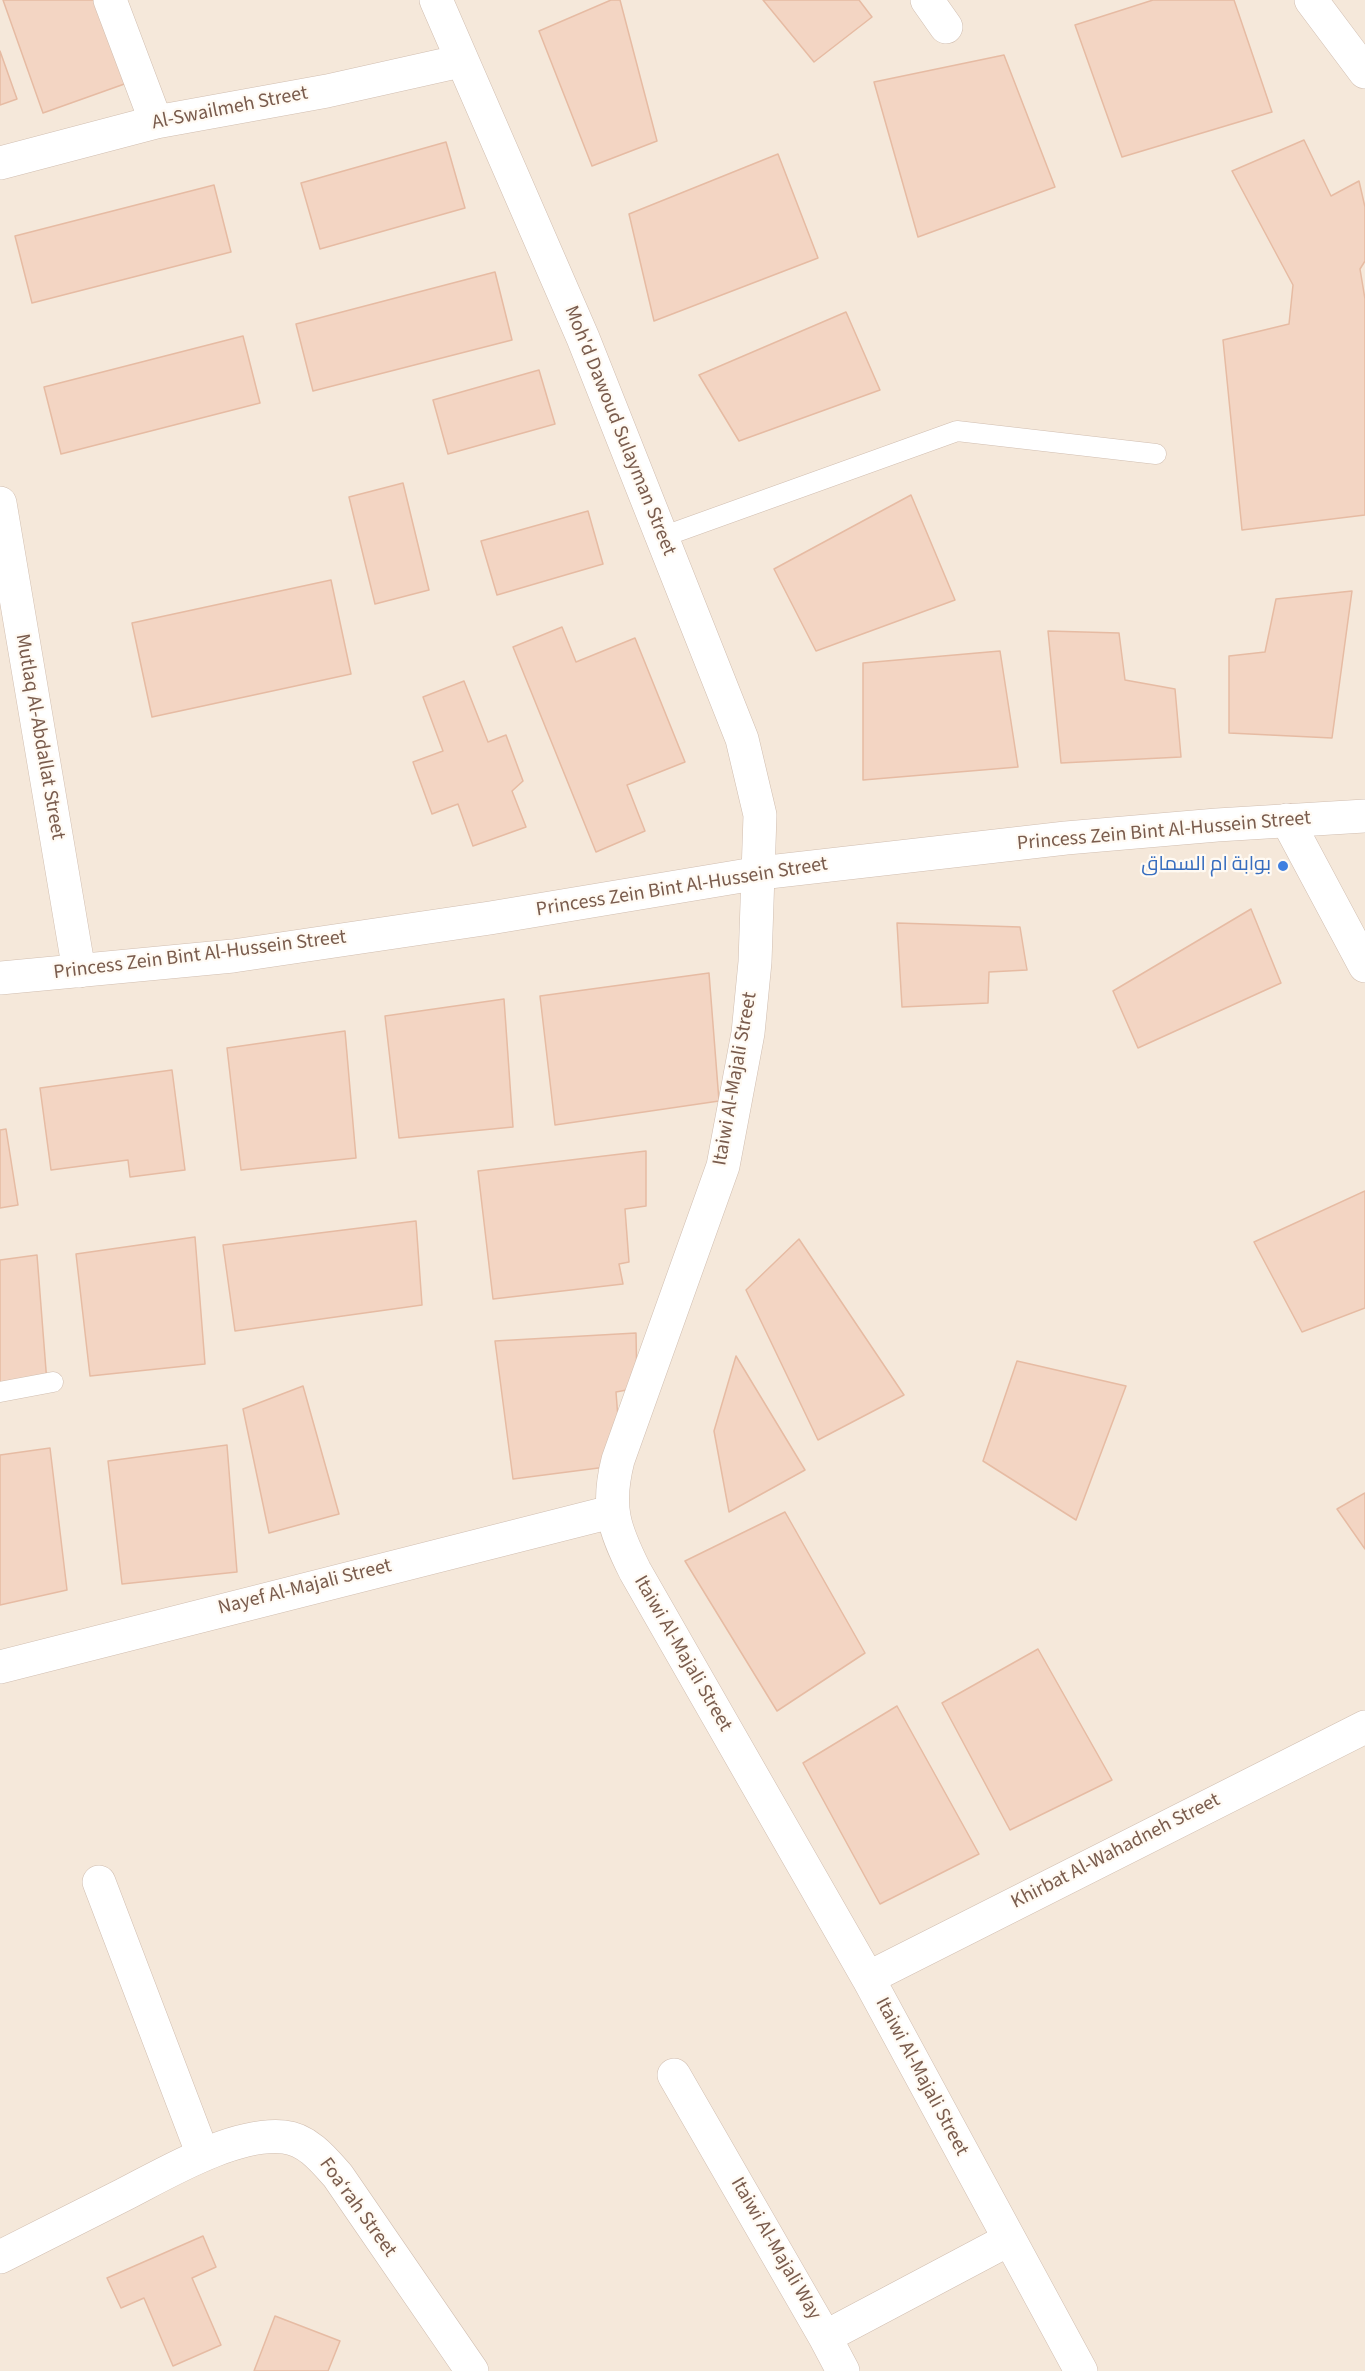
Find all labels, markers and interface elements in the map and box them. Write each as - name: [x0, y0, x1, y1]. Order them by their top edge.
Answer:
- street label: Al-Swailmeh Street: [150, 82, 310, 136]
- street label: Moh'd Dawoud Sulayman Street: [558, 303, 680, 559]
- street label: Mutlaq Al-Abdallat Street: [9, 632, 69, 842]
- street label: Princess Zein Bint Al-Hussein Street: [1016, 807, 1312, 857]
- street label: Princess Zein Bint Al-Hussein Street: [535, 853, 829, 923]
- place label: بوابة ام السماق: [1141, 854, 1271, 878]
- marker: بوابة ام السماق: [1276, 859, 1290, 873]
- street label: Princess Zein Bint Al-Hussein Street: [52, 926, 348, 986]
- street label: Itaiwi Al-Majali Street: [709, 990, 763, 1168]
- street label: Nayef Al-Majali Street: [216, 1555, 394, 1621]
- street label: Itaiwi Al-Majali Street: [628, 1572, 736, 1736]
- street label: Khirbat Al-Wahadneh Street: [1008, 1789, 1224, 1915]
- street label: Itaiwi Al-Majali Street: [869, 1994, 973, 2160]
- street label: Foa‘rah Street: [313, 2154, 401, 2262]
- street label: Itaiwi Al-Majali Way: [724, 2173, 826, 2325]

